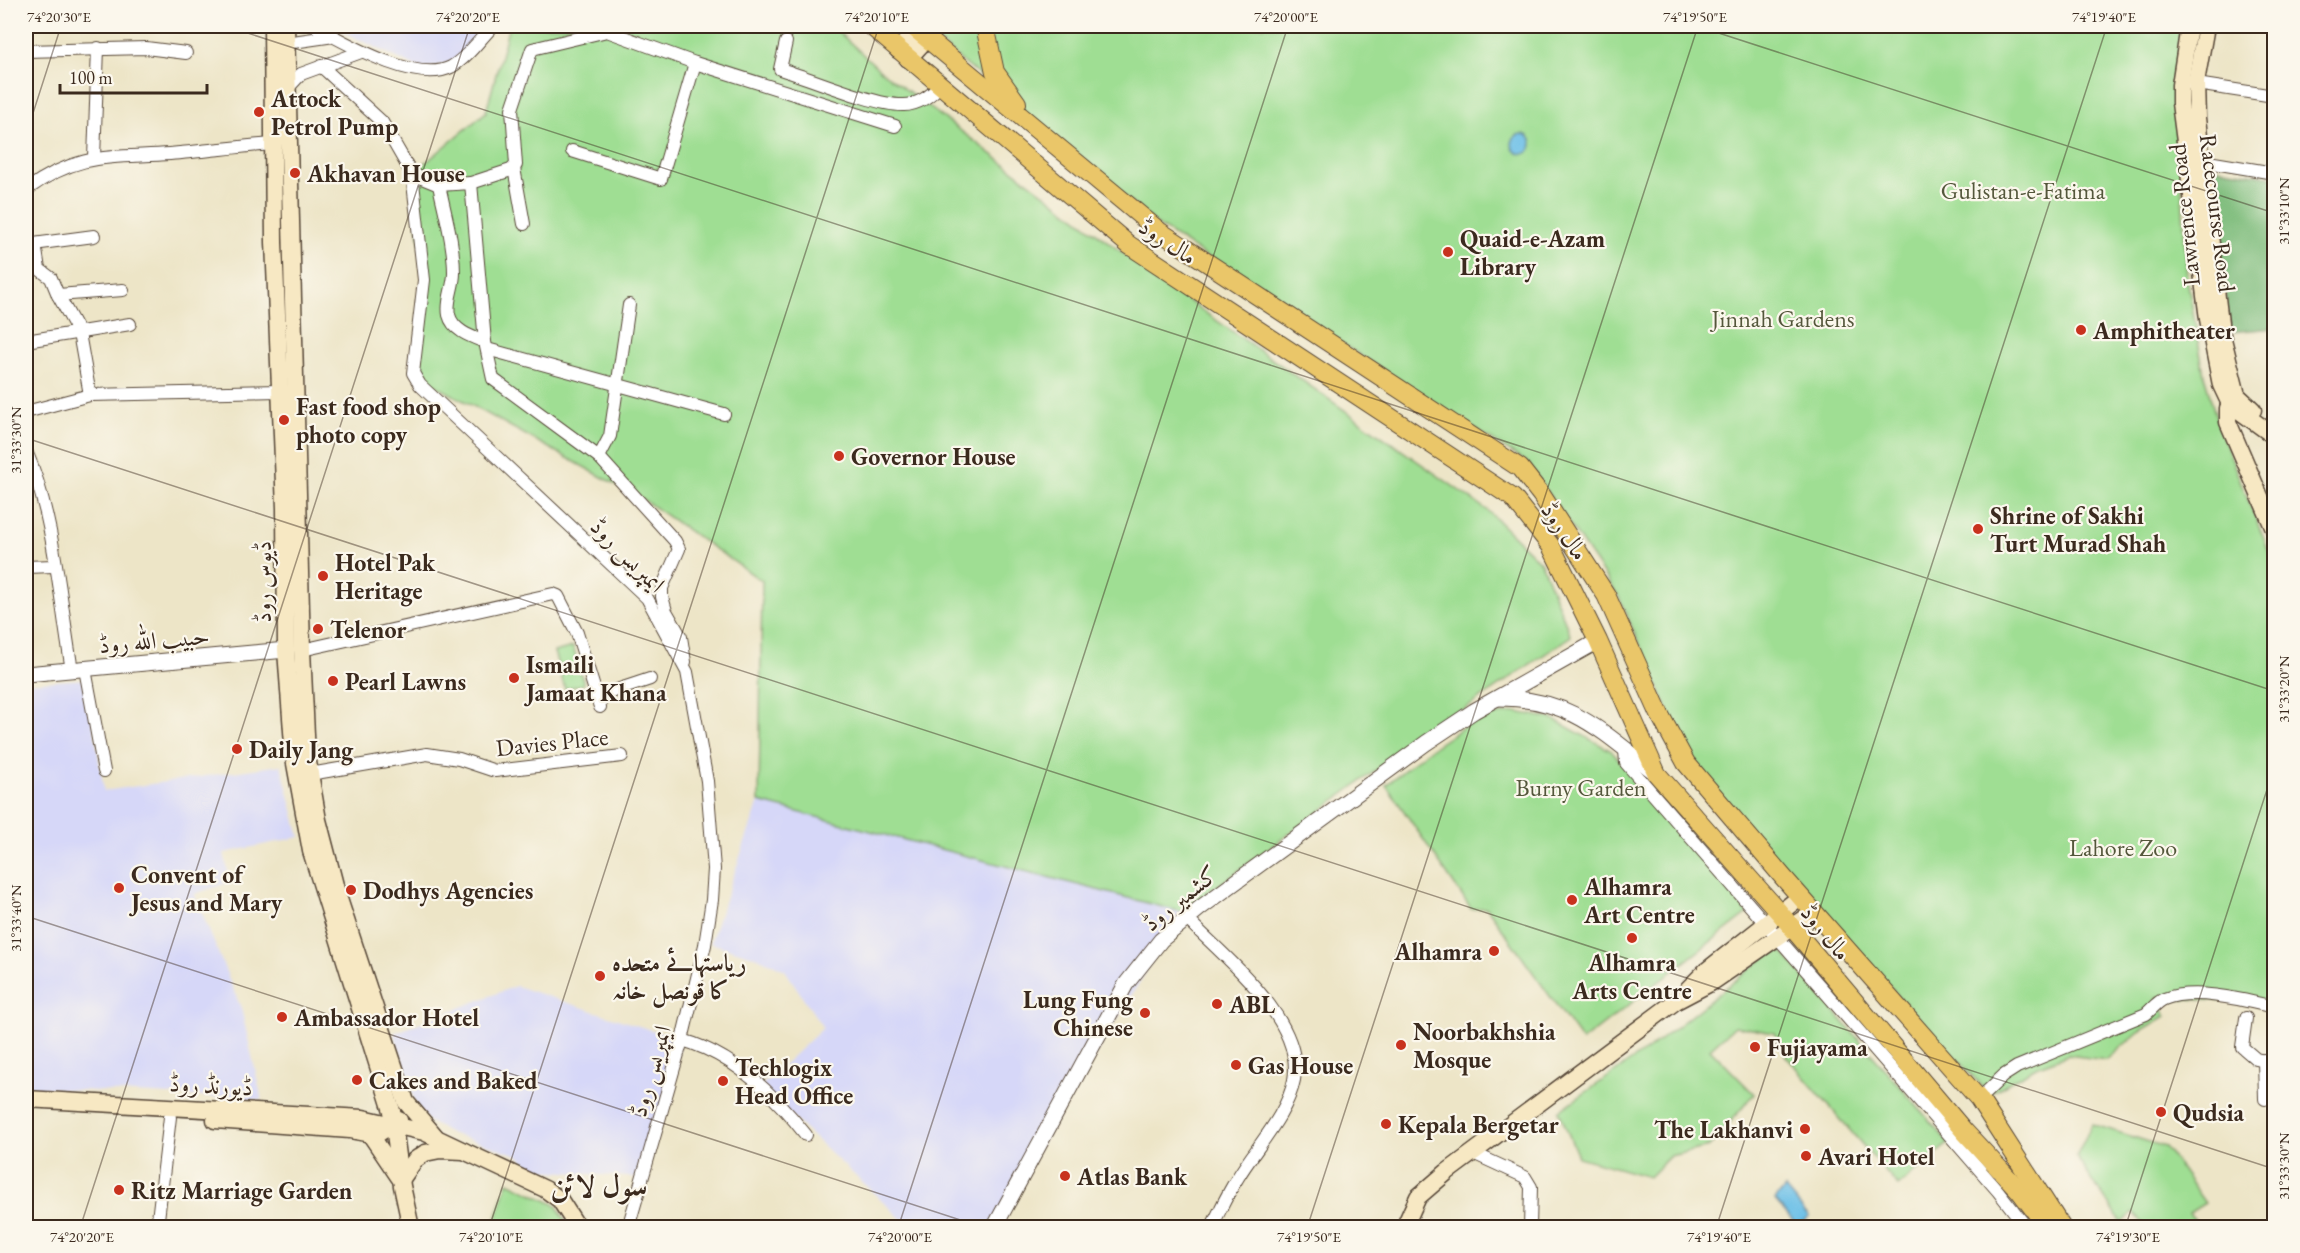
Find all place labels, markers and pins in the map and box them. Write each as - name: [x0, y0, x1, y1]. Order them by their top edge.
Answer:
- place label: Attock Petrol Pump: [270, 83, 398, 142]
- marker: Attock Petrol Pump: [252, 105, 266, 119]
- place label: Akhavan House: [306, 158, 465, 189]
- marker: Akhavan House: [288, 166, 302, 180]
- place label: Quaid-e-Azam Library: [1460, 223, 1605, 283]
- marker: Quaid-e-Azam Library: [1441, 245, 1455, 259]
- place label: Amphitheater: [2092, 315, 2235, 346]
- marker: Amphitheater: [2074, 323, 2088, 337]
- place label: Fast food shop photo copy: [296, 391, 441, 451]
- marker: Fast food shop photo copy: [277, 413, 291, 427]
- place label: Governor House: [851, 441, 1016, 472]
- marker: Governor House: [832, 449, 846, 463]
- place label: Shrine of Sakhi Turt Murad Shah: [1990, 500, 2167, 559]
- marker: Shrine of Sakhi Turt Murad Shah: [1971, 522, 1985, 536]
- place label: Hotel Pak Heritage: [335, 547, 436, 607]
- marker: Hotel Pak Heritage: [316, 569, 330, 583]
- place label: Telenor: [330, 614, 406, 645]
- marker: Telenor: [311, 622, 325, 636]
- place label: Ismaili Jamaat Khana: [524, 649, 667, 708]
- place label: Pearl Lawns: [345, 666, 466, 697]
- marker: Ismaili Jamaat Khana: [507, 671, 521, 685]
- marker: Pearl Lawns: [326, 674, 340, 688]
- place label: Daily Jang: [249, 734, 354, 766]
- marker: Daily Jang: [230, 742, 244, 756]
- place label: Convent of Jesus and Mary: [129, 859, 283, 919]
- place label: Alhamra Art Centre: [1583, 871, 1695, 930]
- place label: Dodhys Agencies: [363, 875, 533, 907]
- marker: Convent of Jesus and Mary: [112, 881, 126, 895]
- marker: Dodhys Agencies: [344, 883, 358, 897]
- marker: Alhamra Art Centre: [1565, 893, 1579, 907]
- marker: Alhamra Arts Centre: [1625, 931, 1639, 945]
- place label: Alhamra: [1393, 936, 1482, 967]
- marker: Alhamra: [1487, 944, 1501, 958]
- place label: ریاستہائے متحدہ کا قونصل خانہ: [612, 947, 747, 1008]
- place label: Alhamra Arts Centre: [1571, 947, 1692, 1006]
- marker: ریاستہائے متحدہ کا قونصل خانہ: [593, 969, 607, 983]
- place label: Lung Fung Chinese: [1023, 984, 1134, 1043]
- place label: ABL: [1228, 989, 1275, 1020]
- marker: ABL: [1210, 997, 1224, 1011]
- place label: Ambassador Hotel: [293, 1002, 479, 1033]
- marker: Lung Fung Chinese: [1138, 1006, 1152, 1020]
- marker: Ambassador Hotel: [275, 1010, 289, 1024]
- place label: Noorbakhshia Mosque: [1413, 1016, 1556, 1076]
- place label: Fujiayama: [1767, 1032, 1868, 1064]
- marker: Noorbakhshia Mosque: [1394, 1038, 1408, 1052]
- marker: Fujiayama: [1748, 1040, 1762, 1054]
- place label: Gas House: [1248, 1050, 1353, 1081]
- place label: Techlogix Head Office: [735, 1052, 853, 1111]
- marker: Gas House: [1229, 1058, 1243, 1072]
- place label: Cakes and Baked: [369, 1065, 538, 1096]
- marker: Cakes and Baked: [350, 1073, 364, 1087]
- marker: Techlogix Head Office: [716, 1074, 730, 1088]
- place label: Qudsia: [2173, 1097, 2244, 1128]
- marker: Qudsia: [2154, 1105, 2168, 1119]
- place label: Kepala Bergetar: [1398, 1109, 1559, 1141]
- place label: The Lakhanvi: [1654, 1114, 1793, 1145]
- marker: Kepala Bergetar: [1379, 1117, 1393, 1131]
- marker: The Lakhanvi: [1798, 1122, 1812, 1136]
- place label: Avari Hotel: [1817, 1141, 1935, 1172]
- marker: Avari Hotel: [1799, 1149, 1813, 1163]
- place label: Atlas Bank: [1076, 1161, 1188, 1192]
- marker: Atlas Bank: [1058, 1169, 1072, 1183]
- place label: Ritz Marriage Garden: [131, 1175, 353, 1207]
- marker: Ritz Marriage Garden: [112, 1183, 126, 1197]

